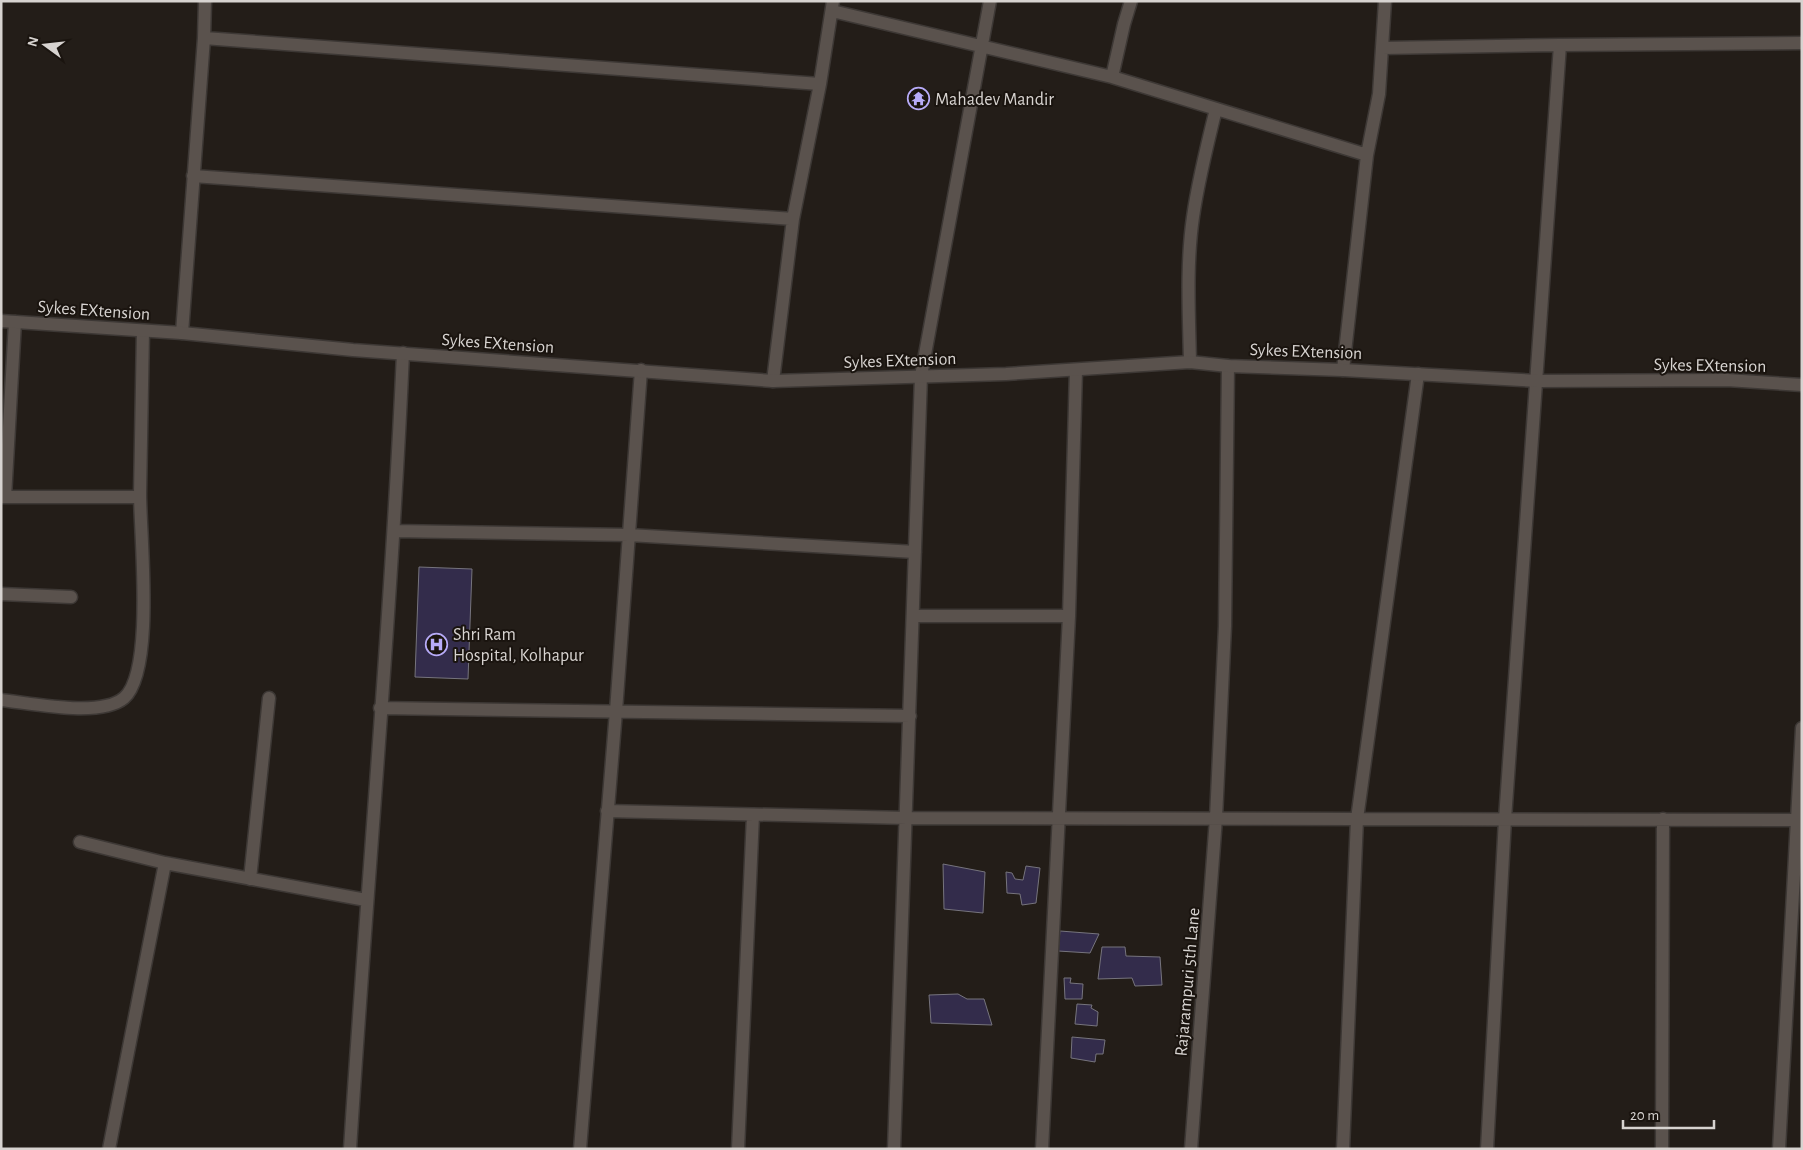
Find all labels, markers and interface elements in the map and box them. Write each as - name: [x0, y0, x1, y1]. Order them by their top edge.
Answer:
- north arrow: [20, 20, 70, 70]
- text: N: [25, 35, 41, 48]
- temple icon: Mahadev Mandir: [907, 87, 931, 111]
- place label: Mahadev Mandir: [935, 91, 1054, 109]
- street label: Sykes EXtension: [37, 298, 151, 324]
- street label: Sykes EXtension: [441, 331, 555, 357]
- street label: Sykes EXtension: [1249, 341, 1363, 363]
- street label: Sykes EXtension: [843, 350, 957, 372]
- street label: Sykes EXtension: [1653, 356, 1767, 376]
- place label: Shri Ram Hospital, Kolhapur: [453, 626, 584, 665]
- hospital icon: Shri Ram Hospital, Kolhapur: [425, 632, 449, 656]
- street label: Rajarampuri 5th Lane: [1173, 907, 1203, 1057]
- scale bar: [1623, 1098, 1714, 1130]
- text: 20 m: [1630, 1108, 1659, 1123]

